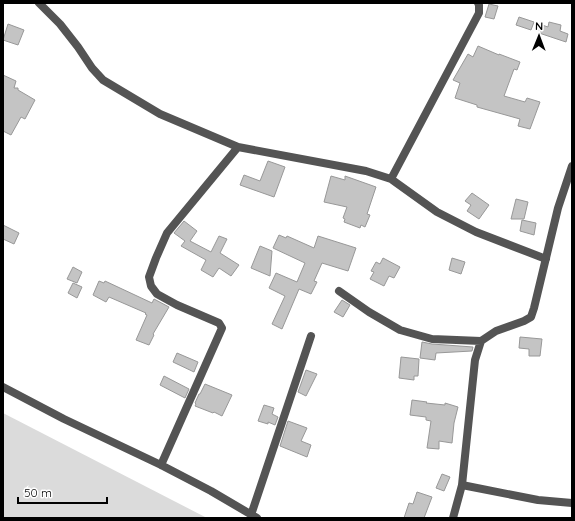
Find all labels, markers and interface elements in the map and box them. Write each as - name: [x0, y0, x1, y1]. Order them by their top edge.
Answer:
- north arrow: [519, 16, 559, 56]
- text: N: [535, 19, 543, 33]
- scale bar: [18, 479, 107, 505]
- text: 50 m: [24, 485, 52, 500]

